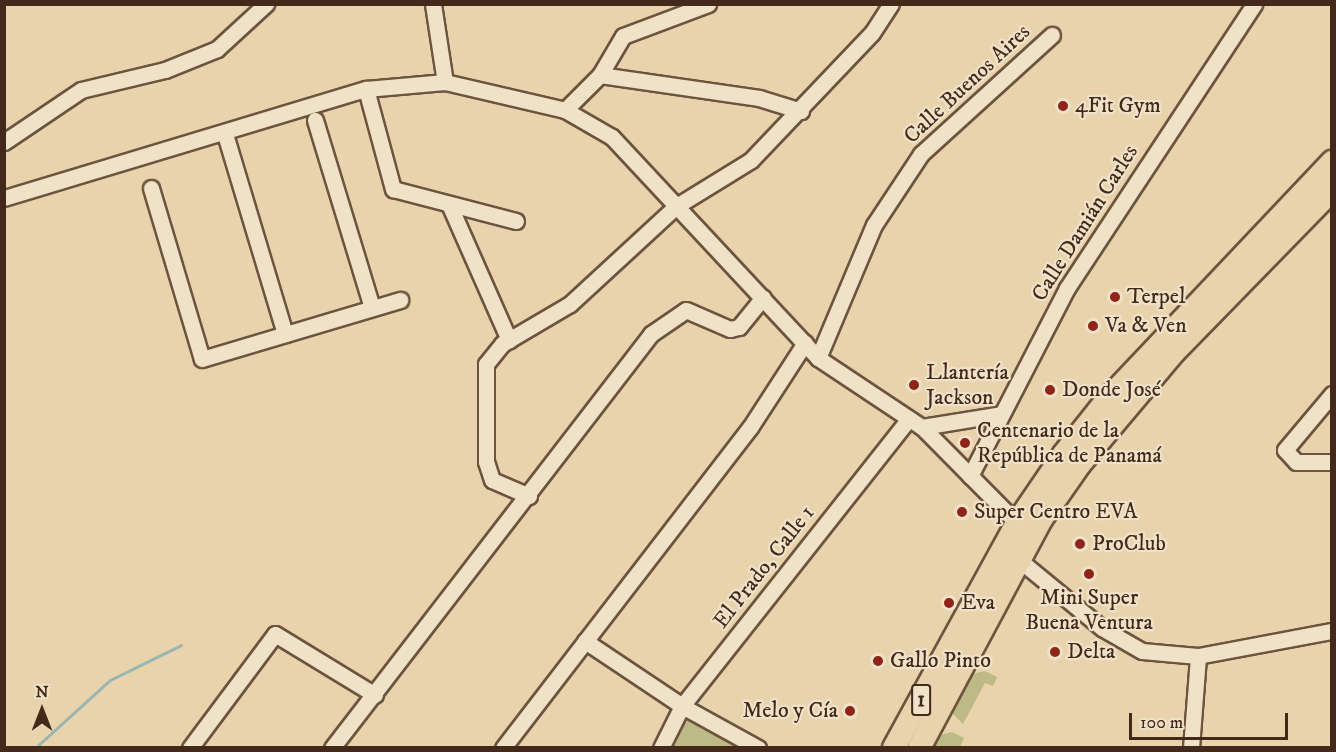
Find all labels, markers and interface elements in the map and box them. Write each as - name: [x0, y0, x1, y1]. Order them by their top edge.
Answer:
- street label: Calle Buenos Aires: [898, 19, 1036, 149]
- place label: 4Fit Gym: [1075, 93, 1161, 119]
- marker: 4Fit Gym: [1056, 99, 1070, 113]
- street label: Calle Damián Carles: [1026, 140, 1144, 306]
- place label: Terpel: [1127, 284, 1185, 310]
- marker: Terpel: [1108, 290, 1122, 304]
- place label: Va & Ven: [1105, 313, 1187, 339]
- marker: Va & Ven: [1086, 319, 1100, 333]
- place label: Llantería Jackson: [926, 359, 1009, 410]
- place label: Donde José: [1062, 377, 1161, 403]
- marker: Llantería Jackson: [907, 378, 921, 392]
- marker: Donde José: [1043, 383, 1057, 397]
- place label: Centenario de la República de Panamá: [977, 417, 1162, 469]
- marker: Centenario de la República de Panamá: [958, 436, 972, 450]
- place label: Super Centro EVA: [974, 499, 1138, 525]
- street label: El Prado, Calle 1: [708, 500, 820, 634]
- marker: Super Centro EVA: [955, 505, 969, 519]
- place label: ProClub: [1092, 531, 1166, 557]
- marker: ProClub: [1073, 537, 1087, 551]
- marker: Mini Super Buena Ventura: [1082, 567, 1096, 581]
- place label: Mini Super Buena Ventura: [1025, 584, 1153, 636]
- place label: Eva: [961, 590, 995, 616]
- marker: Eva: [942, 596, 956, 610]
- place label: Delta: [1067, 639, 1115, 665]
- marker: Delta: [1048, 645, 1062, 659]
- place label: Gallo Pinto: [890, 648, 991, 674]
- marker: Gallo Pinto: [871, 654, 885, 668]
- north arrow: [12, 680, 72, 740]
- text: N: [35, 682, 49, 702]
- road number: 1: [910, 682, 932, 718]
- place label: Melo y Cía: [742, 698, 838, 724]
- scale bar: [1132, 701, 1291, 739]
- marker: Melo y Cía: [843, 704, 857, 718]
- text: 100 m: [1140, 712, 1183, 734]

